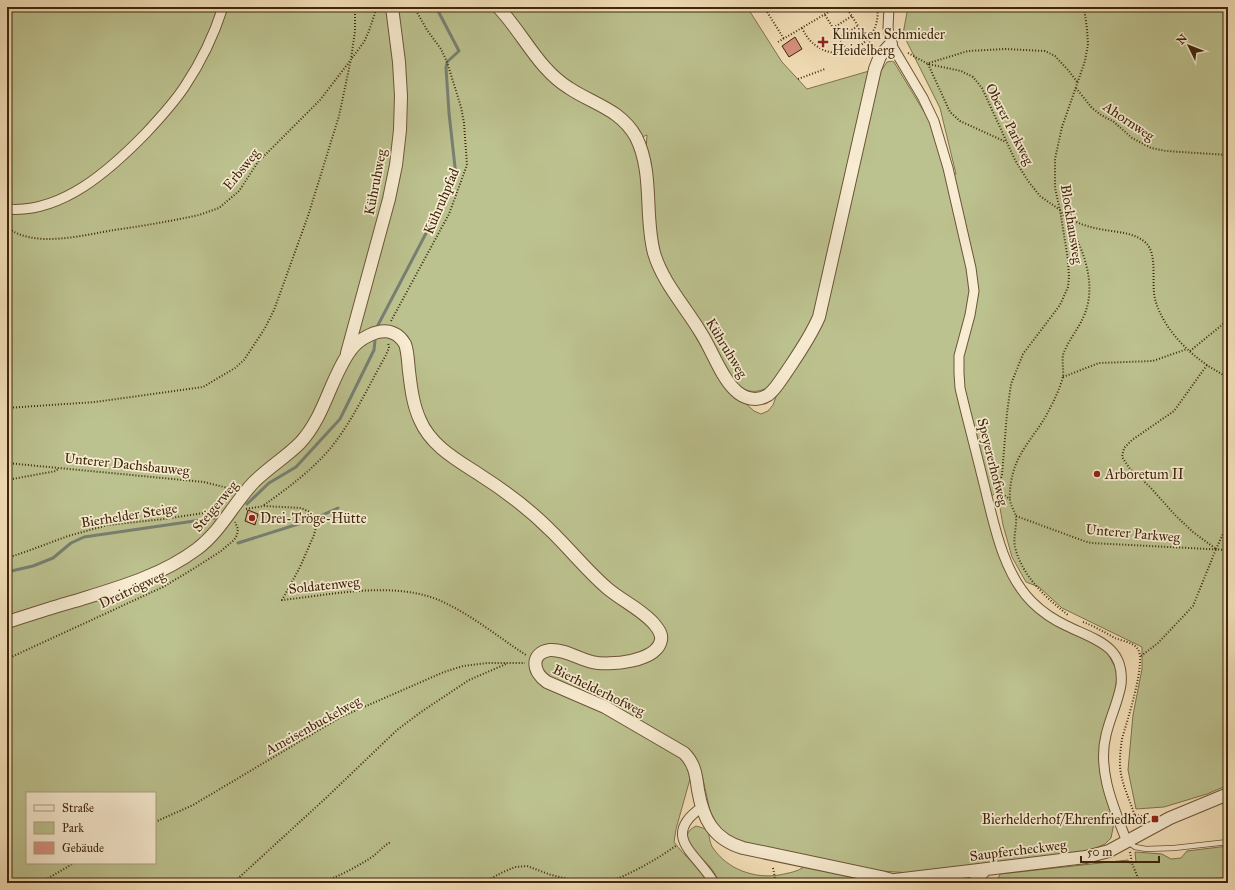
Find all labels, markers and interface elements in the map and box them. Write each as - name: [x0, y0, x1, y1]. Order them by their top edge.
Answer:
- place label: Kliniken Schmieder Heidelberg: [832, 26, 946, 59]
- north arrow: [1169, 26, 1209, 66]
- text: N: [1174, 31, 1190, 47]
- marker: Kliniken Schmieder Heidelberg: [817, 36, 829, 48]
- street label: Oberer Parkweg: [982, 81, 1038, 168]
- street label: Ahornweg: [1099, 97, 1158, 145]
- street label: Erbsweg: [219, 145, 264, 194]
- street label: Kühruhweg: [361, 147, 390, 216]
- street label: Kühruhpfad: [420, 166, 463, 237]
- street label: Blockhausweg: [1057, 183, 1086, 265]
- street label: Kühruhweg: [702, 315, 751, 382]
- street label: Speyererhofweg: [973, 416, 1012, 508]
- street label: Unterer Dachsbauweg: [64, 449, 191, 480]
- place label: Arboretum II: [1104, 466, 1184, 483]
- marker: Arboretum II: [1092, 469, 1102, 479]
- street label: Steigerweg: [189, 477, 242, 535]
- street label: Bierhelder Steige: [80, 499, 179, 532]
- place label: Drei-Tröge-Hütte: [260, 510, 367, 527]
- marker: Drei-Tröge-Hütte: [247, 513, 257, 523]
- street label: Unterer Parkweg: [1085, 521, 1181, 546]
- street label: Dreitrögweg: [96, 567, 169, 612]
- street label: Soldatenweg: [288, 573, 361, 598]
- street label: Bierhelderhofweg: [550, 661, 648, 720]
- street label: Ameisenbuckelweg: [262, 692, 364, 759]
- legend: [26, 792, 156, 864]
- text: Straße: [62, 801, 94, 815]
- place label: Bierhelderhof/Ehrenfriedhof: [982, 811, 1149, 828]
- marker: Bierhelderhof/Ehrenfriedhof: [1150, 814, 1160, 824]
- text: Park: [62, 821, 84, 835]
- street label: Saupfercheckweg: [969, 836, 1068, 865]
- scale bar: [1081, 838, 1159, 864]
- text: Gebäude: [62, 841, 104, 855]
- text: 50 m: [1087, 845, 1112, 859]

